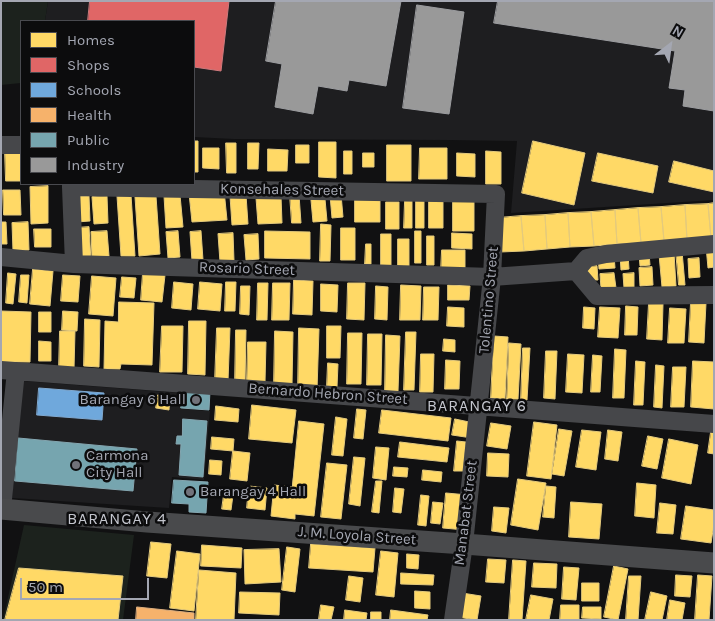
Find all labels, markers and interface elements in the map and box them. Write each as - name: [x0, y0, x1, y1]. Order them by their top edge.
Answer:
- legend: [20, 20, 195, 185]
- north arrow: [645, 20, 695, 70]
- text: N: [669, 22, 686, 41]
- text: Homes: [67, 31, 115, 49]
- text: Shops: [67, 56, 110, 74]
- text: Schools: [67, 81, 121, 99]
- text: Health: [67, 106, 112, 124]
- text: Public: [67, 131, 110, 149]
- text: Industry: [67, 156, 124, 174]
- street label: Konsehales Street: [220, 180, 344, 200]
- street label: Tolentino Street: [475, 246, 503, 354]
- street label: Rosario Street: [199, 258, 295, 280]
- street label: Bernardo Hebron Street: [248, 379, 408, 409]
- place label: Barangay 6 Hall: [80, 391, 186, 409]
- marker: Barangay 6 Hall: [190, 394, 202, 406]
- district label: BARANGAY 6: [426, 396, 528, 416]
- place label: Carmona City Hall: [86, 447, 148, 482]
- marker: Carmona City Hall: [70, 459, 82, 471]
- street label: Manabat Street: [451, 459, 481, 567]
- place label: Barangay 4 Hall: [200, 483, 306, 501]
- marker: Barangay 4 Hall: [184, 486, 196, 498]
- district label: BARANGAY 4: [66, 509, 168, 529]
- street label: J. M. Loyola Street: [297, 523, 417, 549]
- scale bar: [22, 568, 151, 600]
- text: 50 m: [28, 578, 63, 596]

